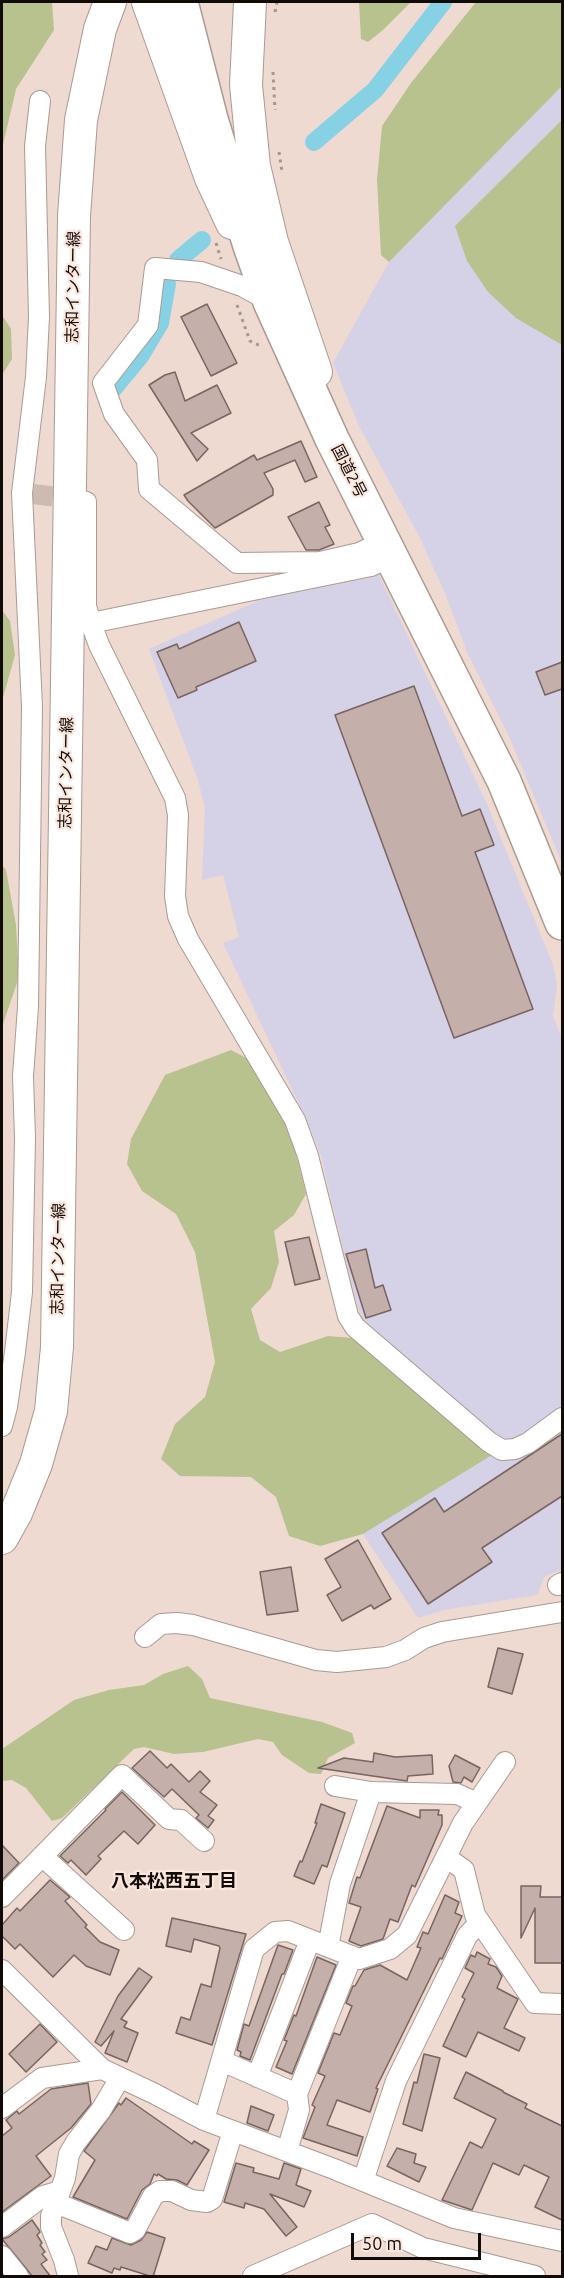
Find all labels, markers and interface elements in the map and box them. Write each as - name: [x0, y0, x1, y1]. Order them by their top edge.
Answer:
- street label: 志和インター線: [62, 231, 84, 343]
- street label: 国道2号: [328, 441, 370, 501]
- street label: 志和インター線: [55, 717, 77, 829]
- street label: 志和インター線: [47, 1203, 69, 1315]
- district label: 八本松西五丁目: [111, 1870, 237, 1892]
- scale bar: [354, 2221, 484, 2259]
- text: 50 m: [362, 2233, 402, 2253]

